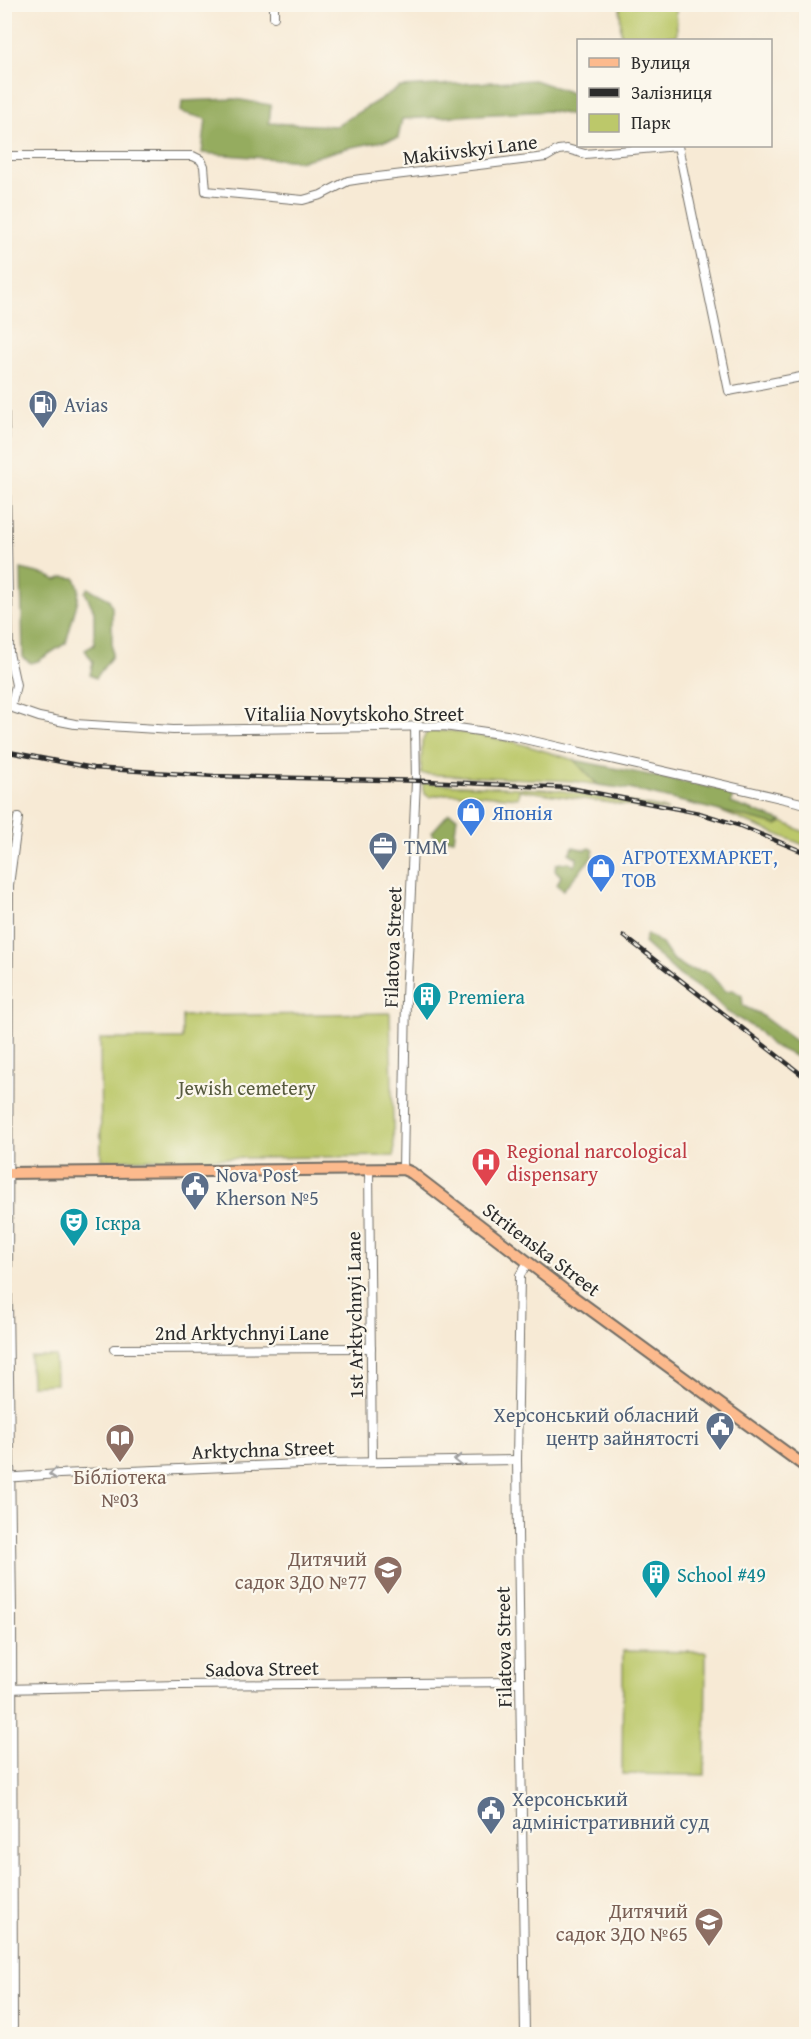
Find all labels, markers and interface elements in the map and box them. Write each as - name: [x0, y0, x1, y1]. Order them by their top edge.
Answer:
- legend: [577, 39, 772, 147]
- text: Вулиця: [631, 49, 690, 76]
- text: Залізниця: [631, 79, 712, 106]
- text: Парк: [631, 109, 671, 136]
- street label: Makiivskyi Lane: [401, 126, 539, 172]
- fuel station icon: Avias: [27, 388, 59, 430]
- place label: Avias: [64, 390, 108, 419]
- street label: Vitaliia Novytskoho Street: [244, 699, 464, 728]
- shop icon: Японія: [455, 796, 487, 838]
- place label: Японія: [491, 798, 553, 827]
- office icon: TMM: [367, 830, 399, 872]
- place label: TMM: [404, 832, 448, 861]
- place label: АГРОТЕХМАРКЕТ, ТОВ: [622, 842, 778, 894]
- shop icon: АГРОТЕХМАРКЕТ, ТОВ: [585, 852, 617, 894]
- street label: Filatova Street: [375, 886, 409, 1008]
- building icon: Premiera: [411, 980, 443, 1022]
- place label: Premiera: [448, 982, 525, 1011]
- park label: Jewish cemetery: [175, 1073, 316, 1102]
- place label: Regional narcological dispensary: [507, 1136, 688, 1188]
- hospital icon: Regional narcological dispensary: [470, 1146, 502, 1188]
- place label: Nova Post Kherson №5: [216, 1160, 319, 1212]
- public building icon: Nova Post Kherson №5: [179, 1170, 211, 1212]
- street label: Stritenska Street: [477, 1195, 607, 1303]
- theatre icon: Іскра: [58, 1206, 90, 1248]
- place label: Іскра: [95, 1208, 141, 1237]
- street label: 1st Arktychnyi Lane: [338, 1231, 370, 1399]
- street label: 2nd Arktychnyi Lane: [155, 1318, 329, 1347]
- place label: Херсонський обласний центр зайнятості: [494, 1400, 699, 1452]
- public building icon: Херсонський обласний центр зайнятості: [704, 1410, 736, 1452]
- library icon: Бібліотека №03: [104, 1422, 136, 1464]
- street label: Arktychna Street: [191, 1432, 335, 1466]
- one-way arrow: [454, 1454, 463, 1466]
- place label: Бібліотека №03: [73, 1462, 167, 1514]
- one-way arrow: [49, 1467, 58, 1480]
- place label: Дитячий садок ЗДО №77: [235, 1544, 367, 1596]
- school or university icon: Дитячий садок ЗДО №77: [372, 1554, 404, 1596]
- building icon: School #49: [640, 1558, 672, 1600]
- place label: School #49: [677, 1560, 766, 1589]
- street label: Filatova Street: [487, 1586, 519, 1708]
- street label: Sadova Street: [205, 1653, 319, 1683]
- place label: Херсонський адміністративний суд: [512, 1784, 710, 1836]
- public building icon: Херсонський адміністративний суд: [475, 1794, 507, 1836]
- place label: Дитячий садок ЗДО №65: [556, 1896, 688, 1948]
- school or university icon: Дитячий садок ЗДО №65: [693, 1906, 725, 1948]

